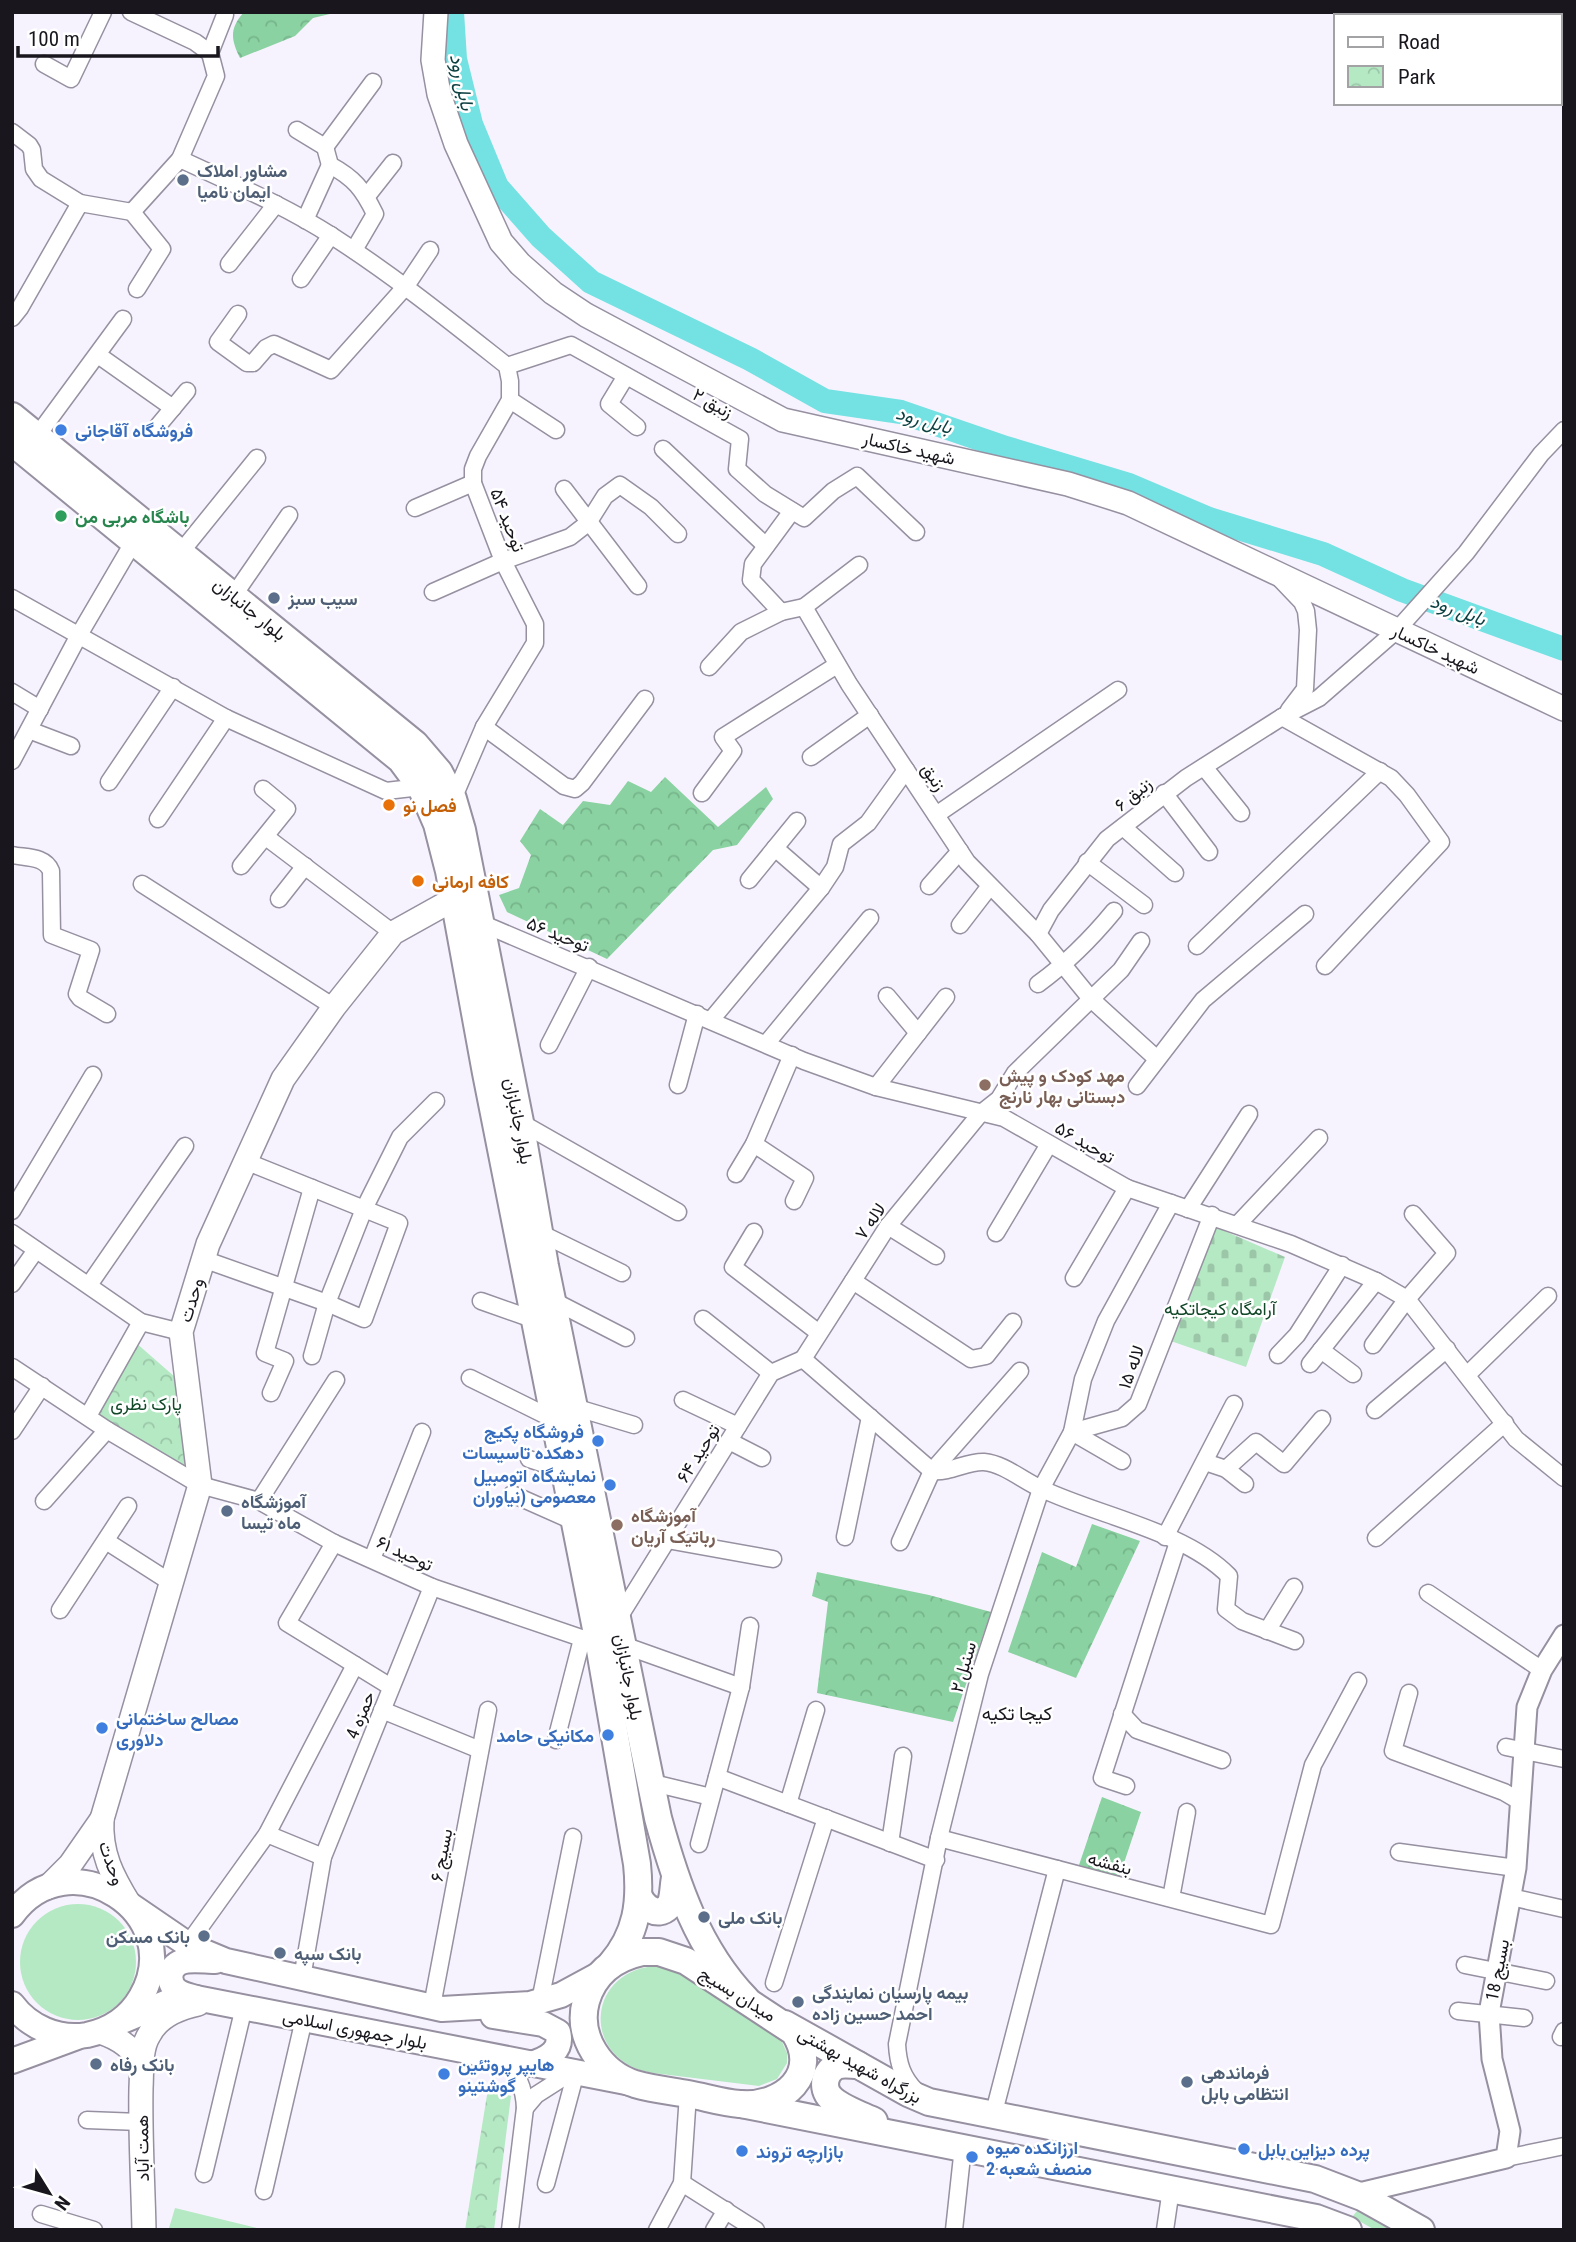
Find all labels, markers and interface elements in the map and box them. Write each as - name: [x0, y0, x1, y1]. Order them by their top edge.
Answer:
- scale bar: [18, 14, 217, 58]
- legend: [1334, 14, 1562, 105]
- text: 100 m: [28, 27, 80, 51]
- text: Road: [1398, 30, 1440, 54]
- water label: بابل رود: [445, 52, 479, 114]
- text: Park: [1398, 65, 1436, 89]
- place label: مشاور املاک ایمان نامیا: [197, 160, 288, 203]
- marker: مشاور املاک ایمان نامیا: [175, 172, 191, 188]
- street label: زنبق ۲: [689, 383, 737, 423]
- water label: بابل رود: [893, 401, 956, 439]
- place label: فروشگاه آقاجانی: [75, 420, 193, 442]
- marker: فروشگاه آقاجانی: [53, 422, 69, 438]
- street label: شهید خاکسار: [860, 427, 957, 470]
- street label: توحید ۵۴: [485, 485, 530, 555]
- place label: باشگاه مربی من: [75, 506, 189, 528]
- marker: باشگاه مربی من: [53, 508, 69, 524]
- street label: بلوار جانبازان: [209, 573, 291, 646]
- place label: سیب سبز: [287, 588, 358, 610]
- water label: بابل رود: [1427, 589, 1490, 631]
- marker: سیب سبز: [266, 590, 282, 606]
- street label: شهید خاکسار: [1388, 619, 1483, 679]
- street label: زنبق: [916, 759, 951, 795]
- street label: زنبق ۶: [1110, 773, 1157, 816]
- place label: فصل نو: [403, 795, 457, 817]
- marker: فصل نو: [381, 797, 397, 813]
- place label: کافه ارمانی: [432, 871, 509, 893]
- marker: کافه ارمانی: [410, 873, 426, 889]
- street label: توحید ۵۶: [523, 912, 592, 957]
- place label: مهد کودک و پیش دبستانی بهار نارنج: [999, 1065, 1125, 1109]
- street label: بلوار جانبازان: [499, 1076, 538, 1166]
- marker: مهد کودک و پیش دبستانی بهار نارنج: [977, 1077, 993, 1093]
- street label: توحید ۵۶: [1051, 1117, 1118, 1168]
- street label: لاله ۷: [850, 1199, 890, 1243]
- street label: وحدت: [174, 1275, 209, 1325]
- park label: آرامگاه کیجاتکیه: [1164, 1298, 1278, 1320]
- street label: لاله ۱۵: [1113, 1342, 1149, 1392]
- park label: پارک نظری: [110, 1393, 182, 1416]
- street label: توحید ۶۴: [672, 1420, 725, 1487]
- place label: فروشگاه پکیج دهکده تاسیسات: [462, 1421, 584, 1464]
- marker: فروشگاه پکیج دهکده تاسیسات: [590, 1433, 606, 1449]
- place label: نمایشگاه اتومبیل معصومی (نیاوران: [473, 1465, 596, 1508]
- marker: نمایشگاه اتومبیل معصومی (نیاوران: [602, 1477, 618, 1493]
- place label: آموزشگاه ماه تیسا: [241, 1491, 307, 1534]
- marker: آموزشگاه ماه تیسا: [219, 1503, 235, 1519]
- place label: آموزشگاه رباتیک آریان: [631, 1505, 715, 1548]
- marker: آموزشگاه رباتیک آریان: [609, 1517, 625, 1533]
- street label: توحید ۶۱: [373, 1531, 437, 1576]
- street label: بلوار جانبازان: [609, 1632, 648, 1722]
- street label: سنبل ۲: [946, 1639, 981, 1695]
- street label: حمزه 4: [341, 1688, 380, 1742]
- district label: کیجا تکیه: [982, 1702, 1052, 1725]
- place label: مصالح ساختمانی دلاوری: [116, 1708, 239, 1751]
- marker: مصالح ساختمانی دلاوری: [94, 1720, 110, 1736]
- place label: مکانیکی حامد: [496, 1725, 594, 1747]
- marker: مکانیکی حامد: [600, 1727, 616, 1743]
- street label: بسیج ۶: [426, 1827, 458, 1884]
- street label: وحدت: [94, 1838, 129, 1888]
- street label: بنفشه: [1086, 1847, 1134, 1879]
- place label: بانک ملی: [718, 1907, 782, 1929]
- marker: بانک ملی: [696, 1909, 712, 1925]
- place label: بانک مسکن: [106, 1926, 190, 1948]
- marker: بانک مسکن: [196, 1928, 212, 1944]
- street label: بسیج 18: [1481, 1937, 1515, 2003]
- place label: بانک سپه: [294, 1943, 362, 1966]
- marker: بانک سپه: [272, 1945, 288, 1961]
- street label: میدان بسیج: [695, 1962, 780, 2028]
- place label: بیمه پارسیان نمایندگی احمد حسین زاده: [812, 1982, 968, 2025]
- marker: بیمه پارسیان نمایندگی احمد حسین زاده: [790, 1994, 806, 2010]
- street label: بلوار جمهوری اسلامی: [281, 2005, 429, 2054]
- street label: بزرگراه شهید بهشتی: [794, 2022, 925, 2108]
- place label: بانک رفاه: [110, 2054, 174, 2076]
- place label: هایپر پروتئین گوشتینو: [458, 2054, 555, 2097]
- marker: بانک رفاه: [88, 2056, 104, 2072]
- place label: فرماندهی انتظامی بابل: [1201, 2062, 1289, 2105]
- marker: هایپر پروتئین گوشتینو: [436, 2066, 452, 2082]
- marker: فرماندهی انتظامی بابل: [1179, 2074, 1195, 2090]
- street label: همت آباد: [131, 2115, 153, 2181]
- place label: ارزانکده میوه منصف شعبه 2: [986, 2137, 1092, 2180]
- place label: پرده دیزاین بابل: [1258, 2139, 1370, 2162]
- place label: بازارچه تروند: [756, 2141, 843, 2164]
- marker: پرده دیزاین بابل: [1236, 2141, 1252, 2157]
- marker: بازارچه تروند: [734, 2143, 750, 2159]
- marker: ارزانکده میوه منصف شعبه 2: [964, 2149, 980, 2165]
- north arrow: [14, 2158, 84, 2228]
- text: N: [49, 2191, 75, 2214]

